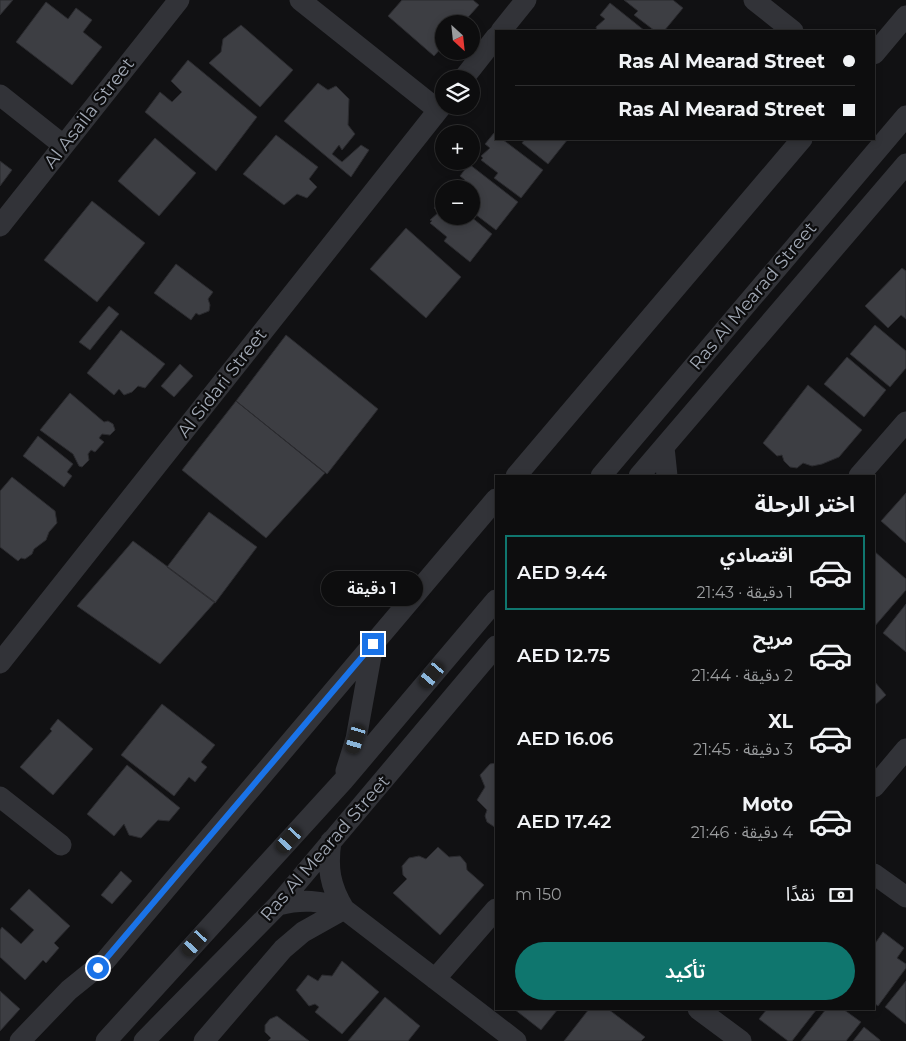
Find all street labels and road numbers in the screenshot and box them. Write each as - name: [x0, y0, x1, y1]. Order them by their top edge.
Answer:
- street label: Al Asaila Street: [39, 53, 139, 173]
- street label: Ras Al Mearad Street: [685, 218, 821, 374]
- street label: Al Sidari Street: [173, 324, 271, 442]
- street label: Ras Al Mearad Street: [256, 770, 394, 926]

